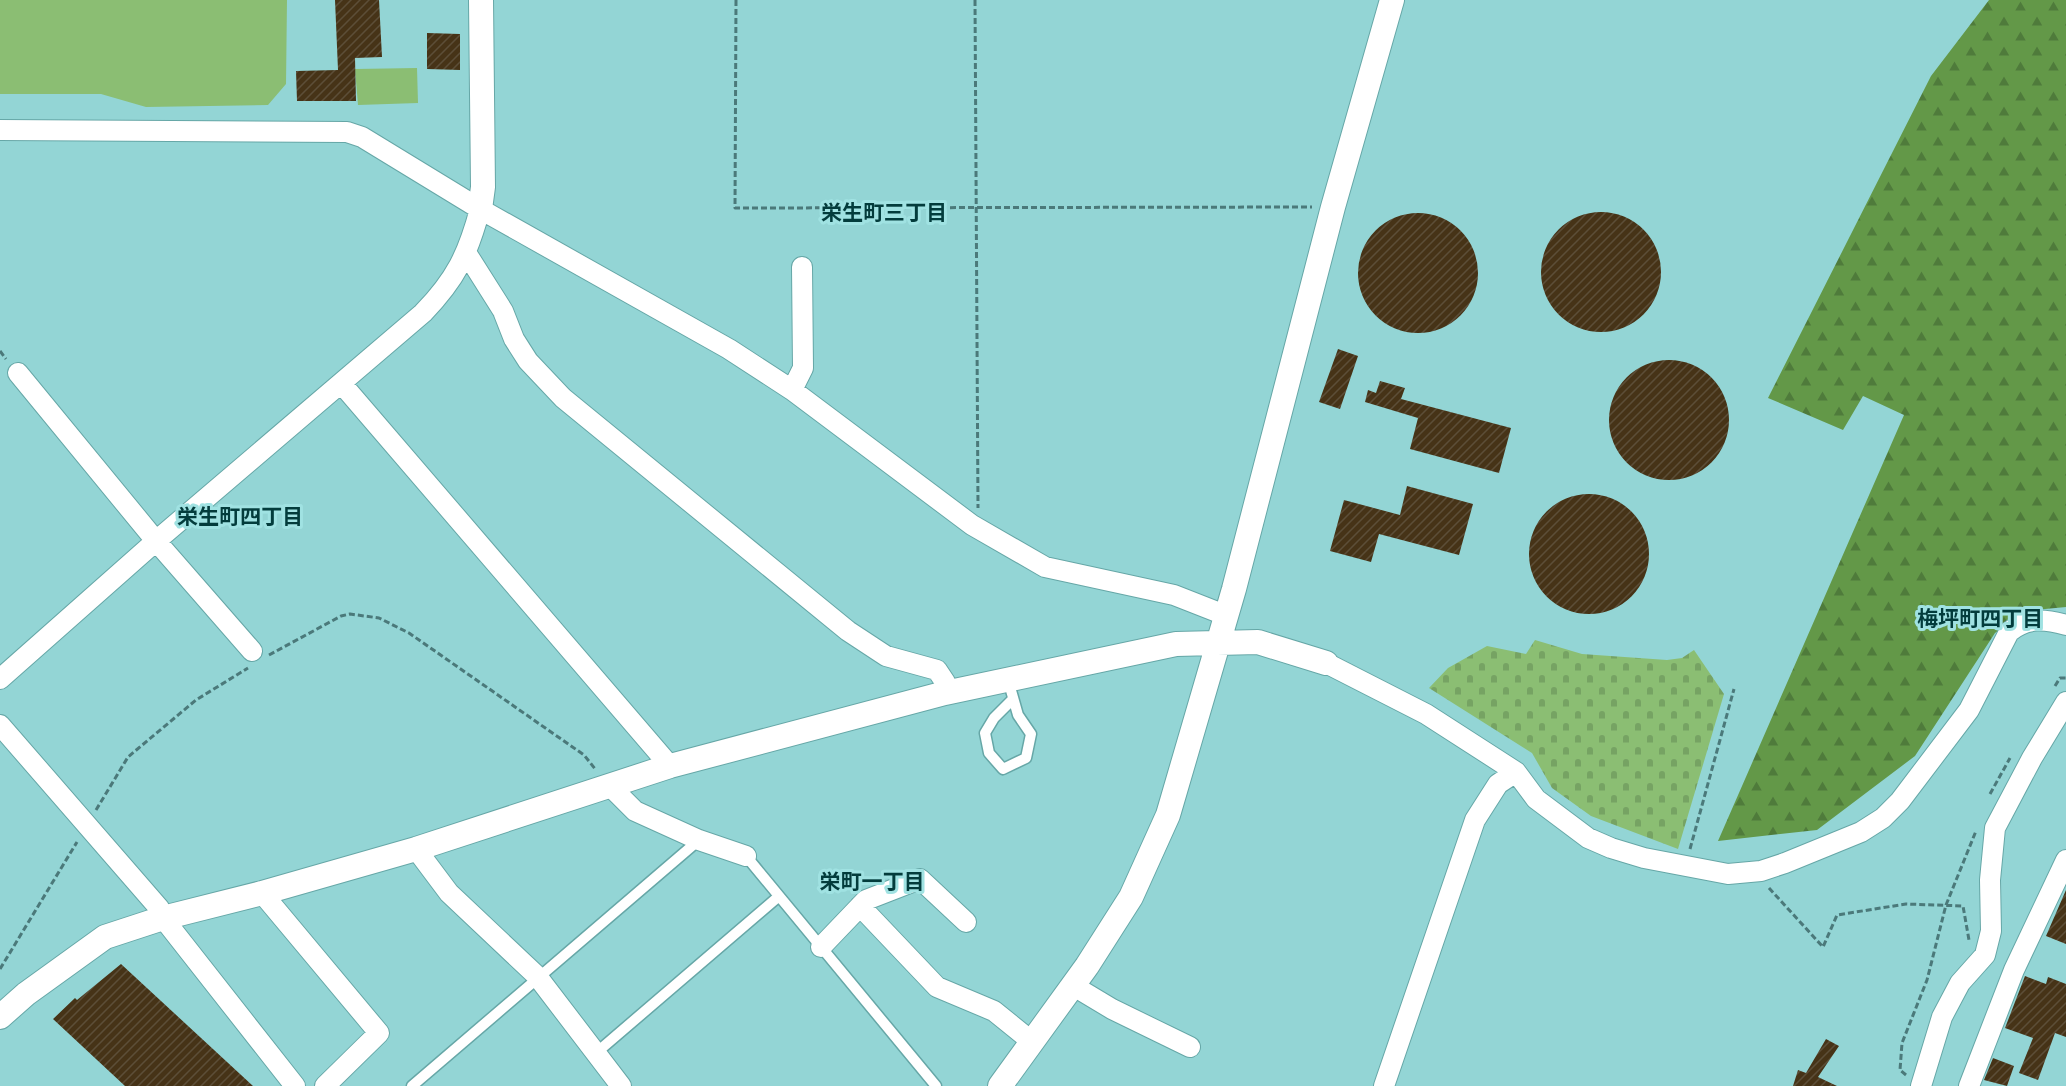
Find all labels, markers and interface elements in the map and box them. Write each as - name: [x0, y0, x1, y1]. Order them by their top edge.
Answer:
- district label: 栄生町三丁目: [821, 201, 947, 225]
- district label: 栄生町四丁目: [177, 505, 303, 529]
- district label: 梅坪町四丁目: [1917, 607, 2043, 631]
- district label: 栄町一丁目: [820, 870, 925, 894]

